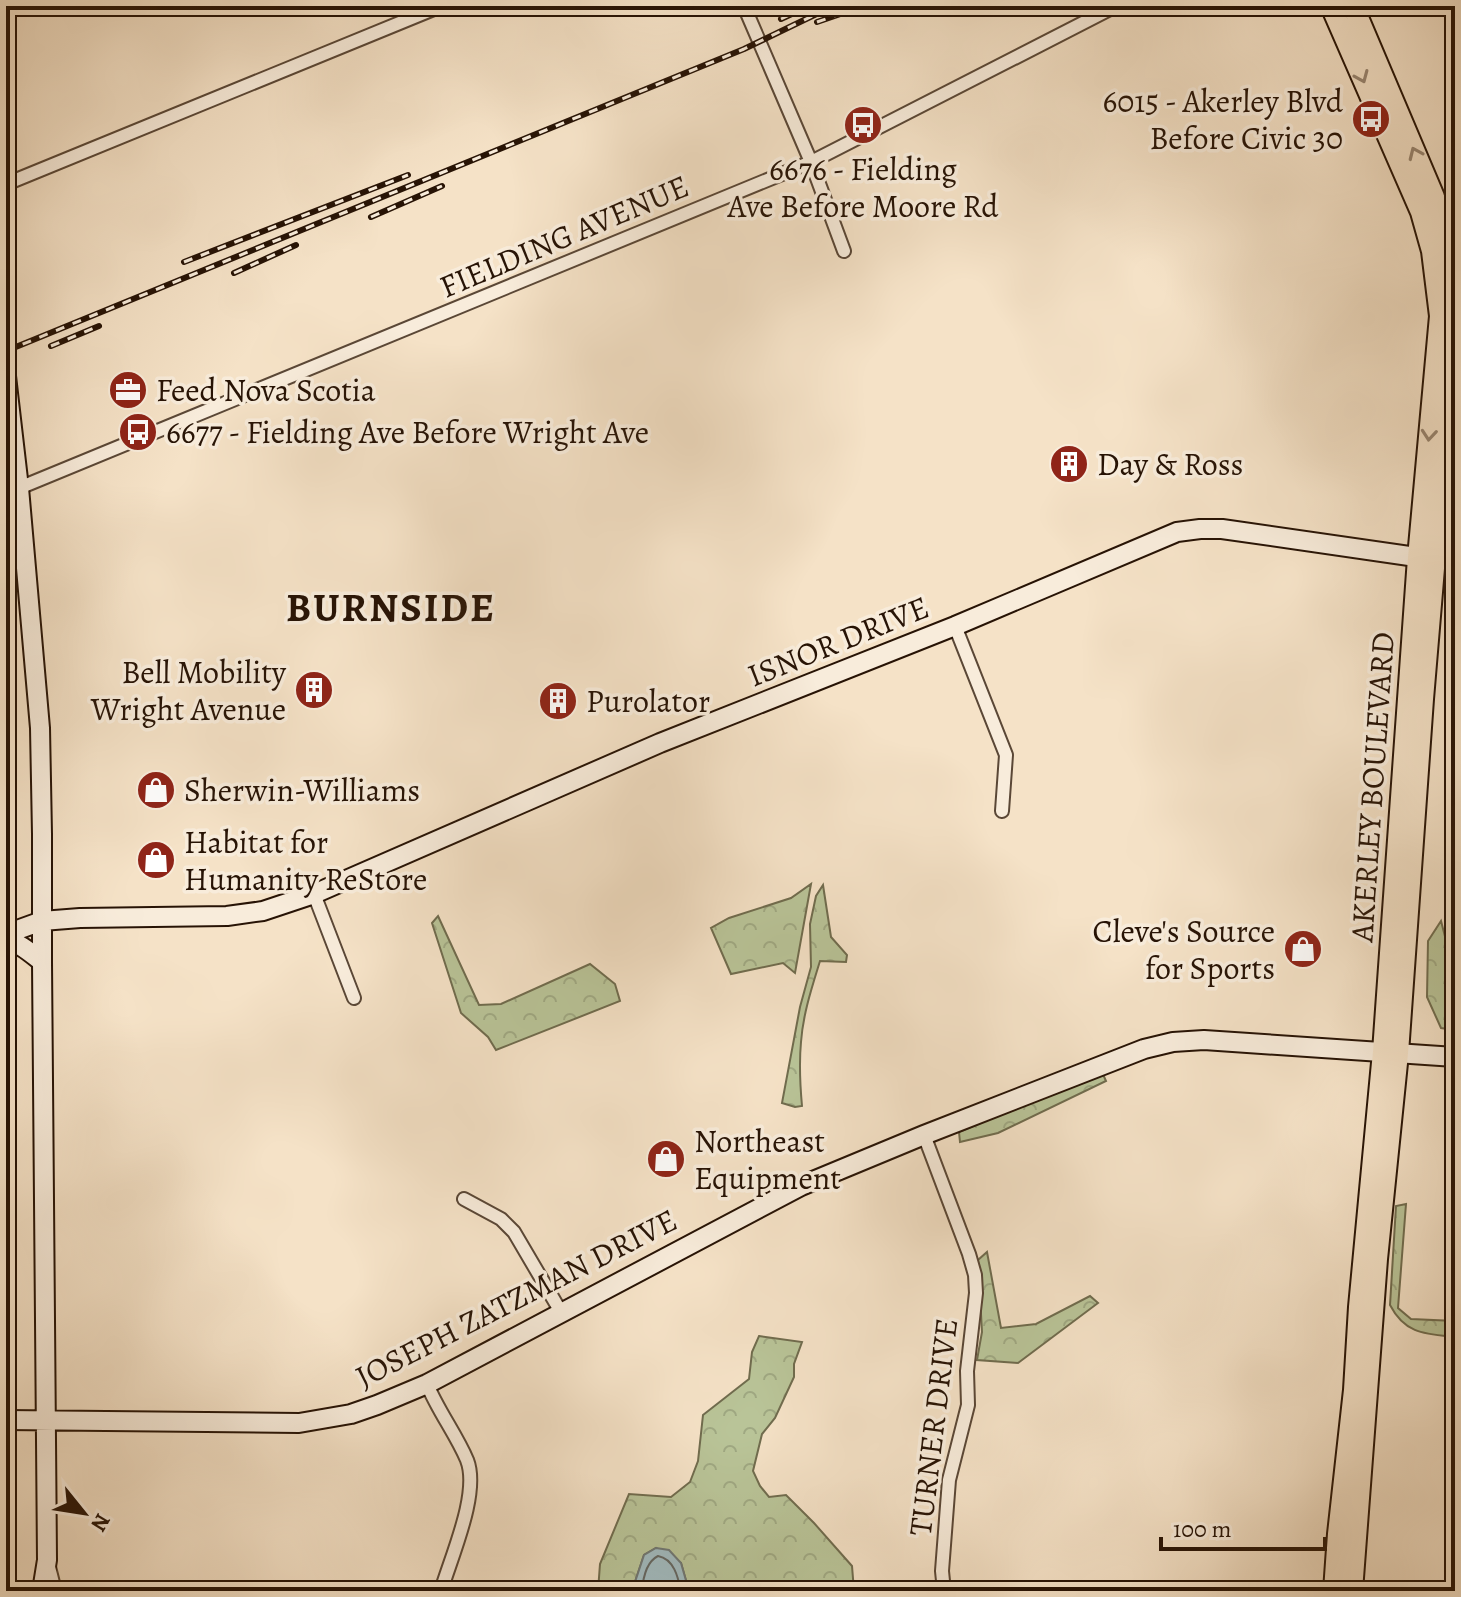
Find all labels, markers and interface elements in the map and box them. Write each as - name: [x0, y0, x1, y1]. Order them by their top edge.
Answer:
- one-way arrow: [1353, 69, 1369, 83]
- place label: 6015 - Akerley Blvd Before Civic 30: [1102, 79, 1344, 160]
- bus stop icon: 6015 - Akerley Blvd Before Civic 30: [1350, 98, 1392, 140]
- bus stop icon: 6676 - Fielding Ave Before Moore Rd: [842, 104, 884, 146]
- place label: 6676 - Fielding Ave Before Moore Rd: [727, 147, 999, 228]
- one-way arrow: [1409, 147, 1425, 161]
- street label: FIELDING AVENUE: [433, 164, 695, 308]
- place label: Feed Nova Scotia: [156, 368, 376, 412]
- office icon: Feed Nova Scotia: [107, 369, 149, 411]
- place label: 6677 - Fielding Ave Before Wright Ave: [166, 410, 649, 454]
- bus stop icon: 6677 - Fielding Ave Before Wright Ave: [117, 411, 159, 453]
- one-way arrow: [1421, 429, 1438, 442]
- place label: Day & Ross: [1097, 442, 1243, 486]
- building icon: Day & Ross: [1048, 443, 1090, 485]
- district label: BURNSIDE: [286, 580, 496, 635]
- street label: ISNOR DRIVE: [741, 585, 935, 697]
- street label: AKERLEY BOULEVARD: [1339, 630, 1405, 945]
- place label: Bell Mobility Wright Avenue: [90, 650, 287, 731]
- building icon: Bell Mobility Wright Avenue: [293, 669, 335, 711]
- place label: Purolator: [586, 679, 710, 723]
- building icon: Purolator: [537, 680, 579, 722]
- place label: Sherwin-Williams: [184, 768, 420, 812]
- shop icon: Sherwin-Williams: [135, 769, 177, 811]
- place label: Habitat for Humanity ReStore: [184, 820, 427, 901]
- shop icon: Habitat for Humanity ReStore: [135, 839, 177, 881]
- place label: Cleve's Source for Sports: [1093, 909, 1275, 990]
- shop icon: Cleve's Source for Sports: [1282, 928, 1324, 970]
- place label: Northeast Equipment: [694, 1119, 841, 1200]
- shop icon: Northeast Equipment: [645, 1138, 687, 1180]
- street label: JOSEPH ZATZMAN DRIVE: [348, 1198, 684, 1398]
- street label: TURNER DRIVE: [898, 1316, 968, 1538]
- north arrow: [44, 1473, 124, 1553]
- scale bar: [1161, 1501, 1325, 1551]
- text: N: [83, 1508, 117, 1537]
- text: 100 m: [1173, 1513, 1232, 1545]

